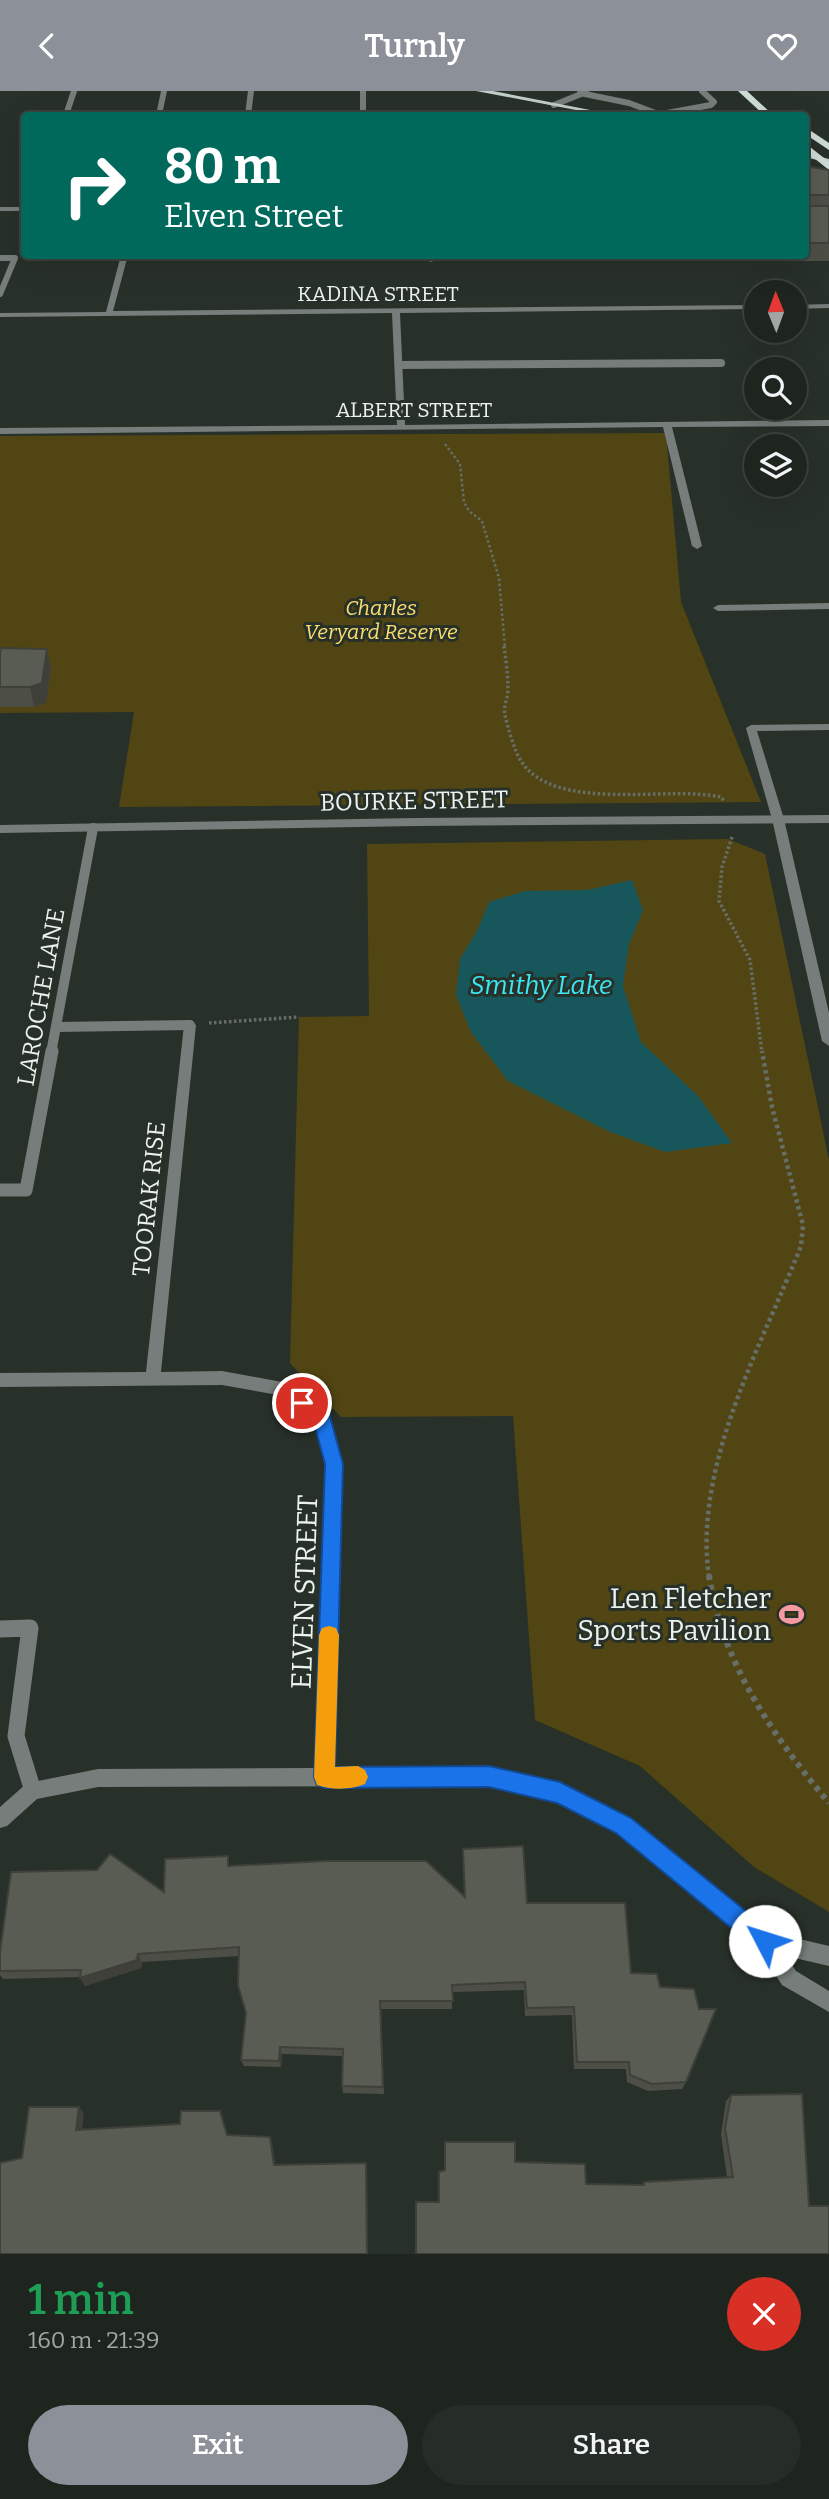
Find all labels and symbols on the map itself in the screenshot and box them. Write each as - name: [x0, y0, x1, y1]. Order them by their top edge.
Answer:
- north arrow: [744, 280, 807, 343]
- street label: KADINA STREET: [297, 281, 459, 307]
- street label: ALBERT STREET: [336, 397, 492, 423]
- park label: Charles Veryard Reserve: [304, 595, 458, 645]
- street label: BOURKE STREET: [320, 785, 508, 817]
- street label: LAROCHE LANE: [12, 906, 70, 1088]
- water label: Smithy Lake: [470, 970, 612, 1001]
- street label: TOORAK RISE: [127, 1120, 171, 1278]
- pin: [272, 1373, 332, 1433]
- street label: ELVEN STREET: [285, 1494, 324, 1690]
- place label: Len Fletcher Sports Pavilion: [577, 1582, 771, 1647]
- sports icon: Len Fletcher Sports Pavilion: [777, 1600, 805, 1628]
- position arrow: [728, 1904, 802, 1978]

